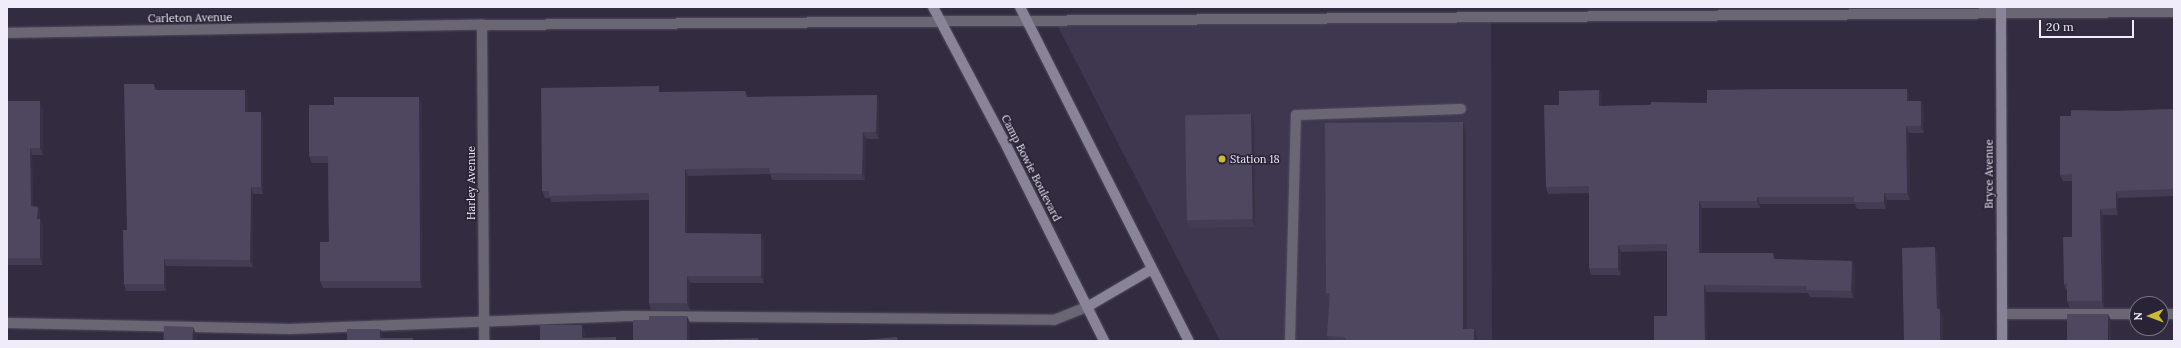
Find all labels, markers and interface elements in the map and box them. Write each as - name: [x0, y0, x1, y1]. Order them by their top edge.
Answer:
- street label: Carleton Avenue: [148, 11, 232, 25]
- scale bar: [2041, 12, 2136, 38]
- text: 20 m: [2046, 19, 2074, 34]
- street label: Camp Bowie Boulevard: [998, 113, 1064, 223]
- street label: Bryce Avenue: [1982, 139, 1996, 209]
- street label: Harley Avenue: [464, 146, 478, 220]
- place label: Station 18: [1230, 152, 1280, 166]
- marker: Station 18: [1217, 154, 1227, 164]
- north arrow: [2129, 296, 2169, 336]
- text: N: [2131, 312, 2145, 321]

